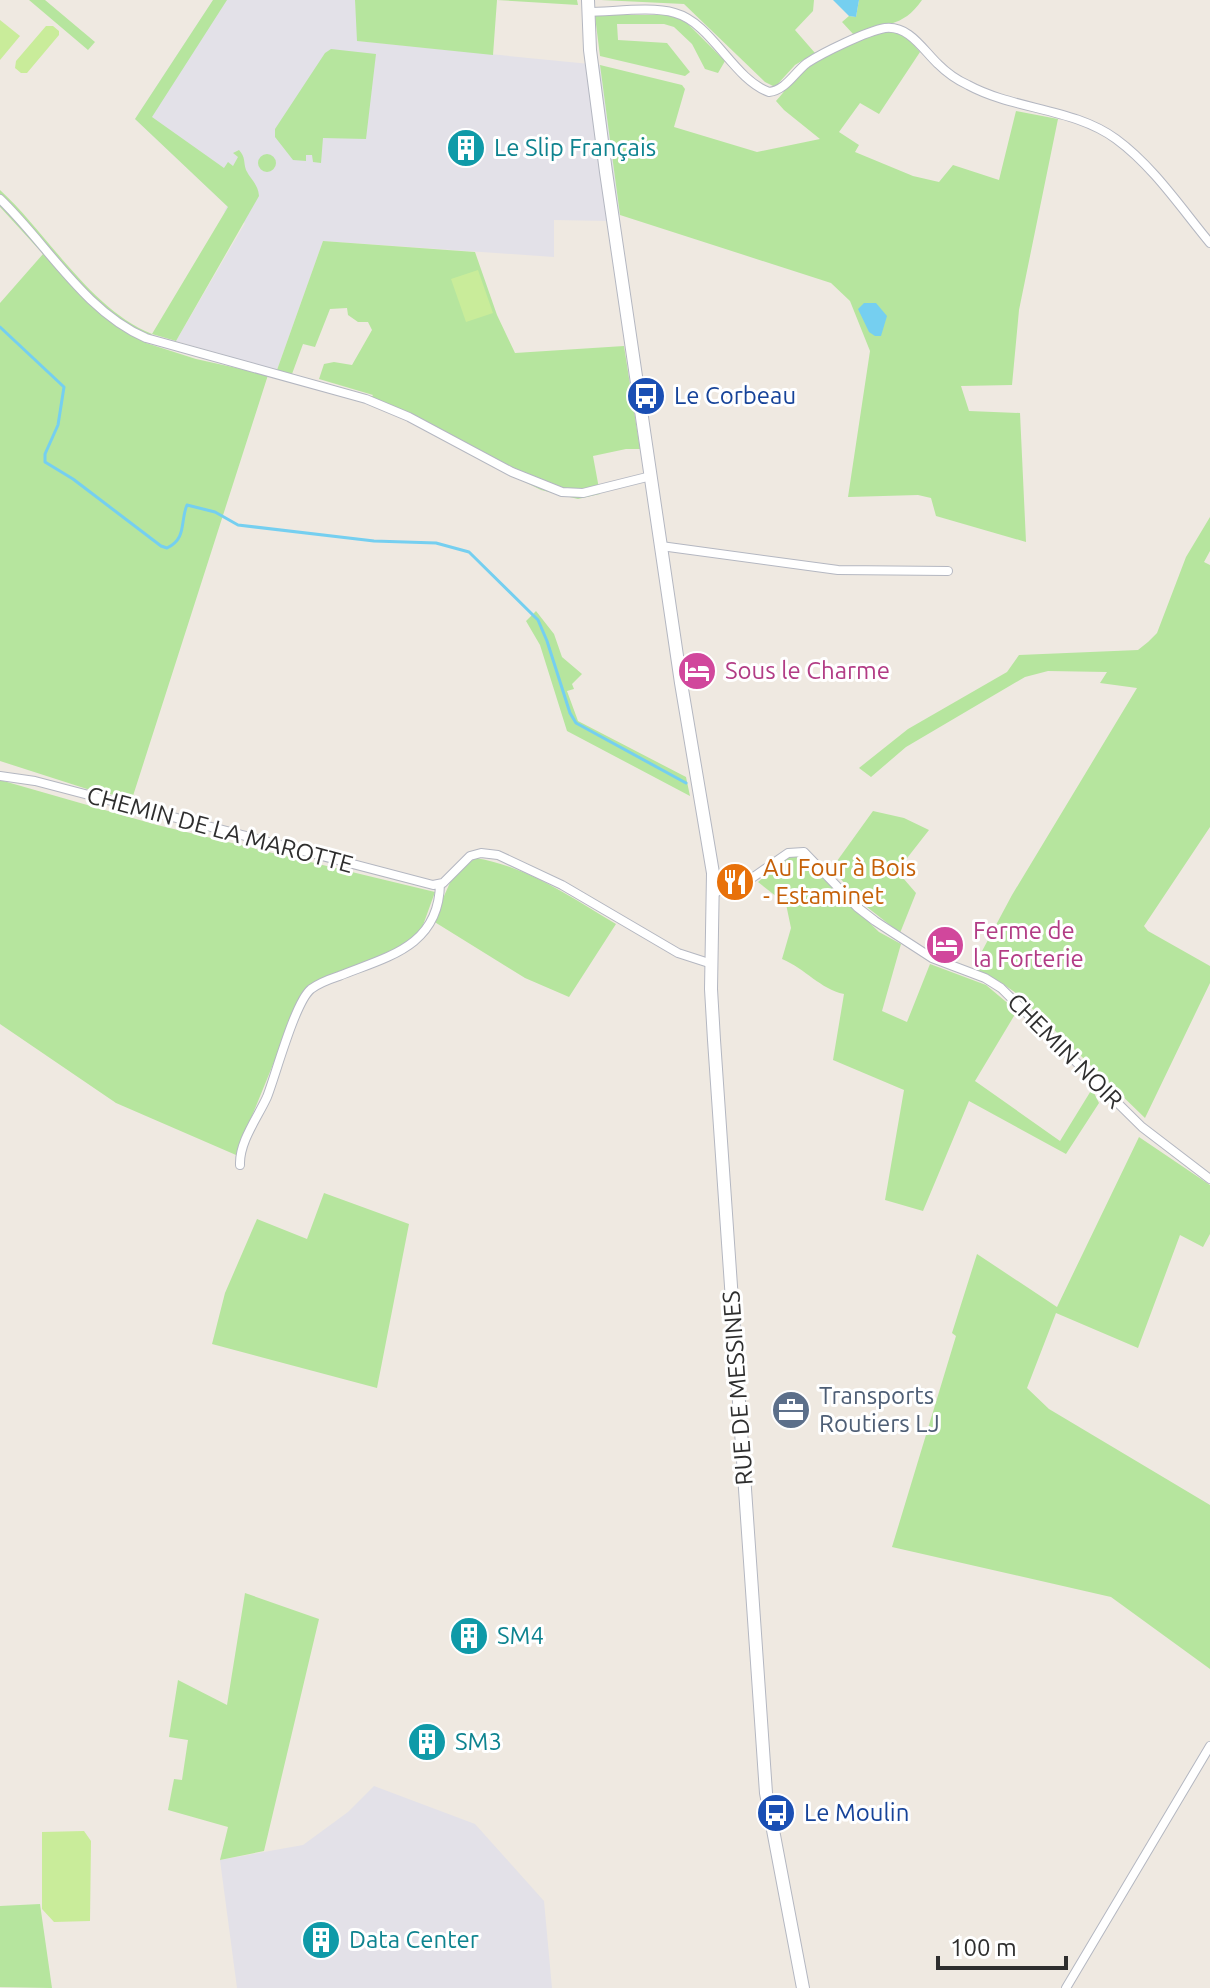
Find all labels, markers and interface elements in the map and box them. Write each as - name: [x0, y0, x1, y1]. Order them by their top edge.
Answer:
- building icon: Le Slip Français: [445, 127, 487, 169]
- place label: Le Slip Français: [494, 134, 656, 161]
- bus stop icon: Le Corbeau: [625, 375, 667, 417]
- place label: Le Corbeau: [674, 382, 796, 409]
- hotel icon: Sous le Charme: [676, 650, 718, 692]
- place label: Sous le Charme: [725, 657, 890, 684]
- street label: CHEMIN DE LA MAROTTE: [84, 781, 356, 878]
- place label: Au Four à Bois - Estaminet: [763, 854, 916, 909]
- restaurant icon: Au Four à Bois - Estaminet: [714, 861, 756, 903]
- place label: Ferme de la Forterie: [973, 917, 1084, 972]
- hotel icon: Ferme de la Forterie: [924, 924, 966, 966]
- street label: CHEMIN NOIR: [1002, 988, 1128, 1114]
- street label: RUE DE MESSINES: [717, 1290, 758, 1486]
- place label: Transports Routiers LJ: [819, 1382, 940, 1437]
- office icon: Transports Routiers LJ: [770, 1389, 812, 1431]
- building icon: SM4: [448, 1615, 490, 1657]
- place label: SM4: [497, 1622, 544, 1649]
- building icon: SM3: [406, 1721, 448, 1763]
- place label: SM3: [455, 1728, 502, 1755]
- bus stop icon: Le Moulin: [755, 1792, 797, 1834]
- place label: Le Moulin: [804, 1799, 909, 1826]
- building icon: Data Center: [300, 1919, 342, 1961]
- scale bar: [938, 1920, 1066, 1970]
- place label: Data Center: [349, 1926, 479, 1953]
- text: 100 m: [950, 1934, 1017, 1961]

